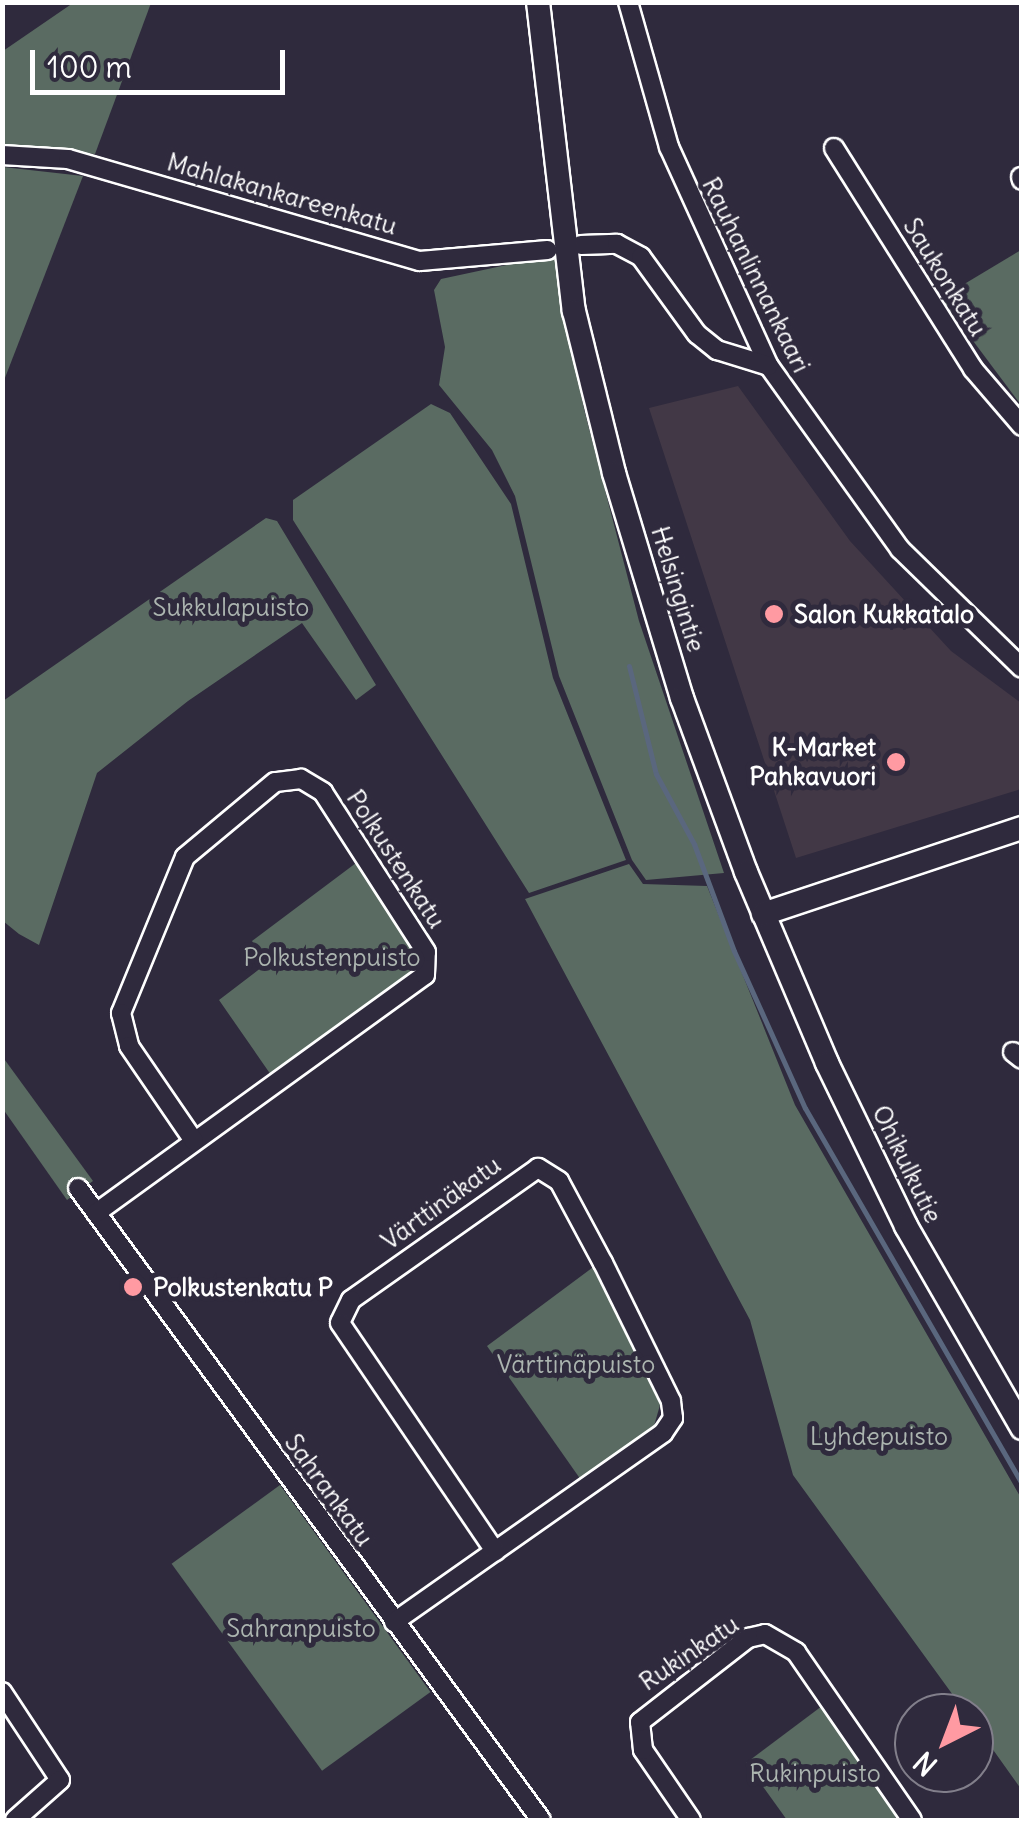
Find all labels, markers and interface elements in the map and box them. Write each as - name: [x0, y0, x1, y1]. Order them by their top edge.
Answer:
- scale bar: [35, 30, 290, 92]
- text: 100 m: [47, 48, 132, 86]
- street label: Mahlakankareenkatu: [164, 147, 400, 241]
- street label: Rauhanlinnankaari: [696, 173, 816, 377]
- street label: Saukonkatu: [897, 212, 993, 342]
- street label: Helsingintie: [645, 523, 711, 655]
- park label: Sukkulapuisto: [153, 592, 309, 622]
- place label: Salon Kukkatalo: [794, 599, 974, 629]
- marker: Salon Kukkatalo: [763, 603, 785, 625]
- place label: K-Market Pahkavuori: [750, 733, 876, 792]
- marker: K-Market Pahkavuori: [885, 751, 907, 773]
- street label: Polkustenkatu: [340, 784, 452, 934]
- park label: Polkustenpuisto: [243, 942, 421, 972]
- street label: Ohikulkutie: [866, 1100, 948, 1228]
- street label: Värttinäkatu: [375, 1150, 507, 1256]
- place label: Polkustenkatu P: [153, 1272, 333, 1302]
- marker: Polkustenkatu P: [122, 1276, 144, 1298]
- park label: Värttinäpuisto: [497, 1349, 655, 1379]
- park label: Lyhdepuisto: [810, 1421, 948, 1451]
- street label: Sahrankatu: [278, 1428, 380, 1552]
- street label: Rukinkatu: [634, 1609, 744, 1697]
- park label: Sahranpuisto: [226, 1613, 376, 1643]
- north arrow: [894, 1693, 994, 1793]
- text: N: [906, 1744, 945, 1784]
- park label: Rukinpuisto: [749, 1758, 881, 1788]

